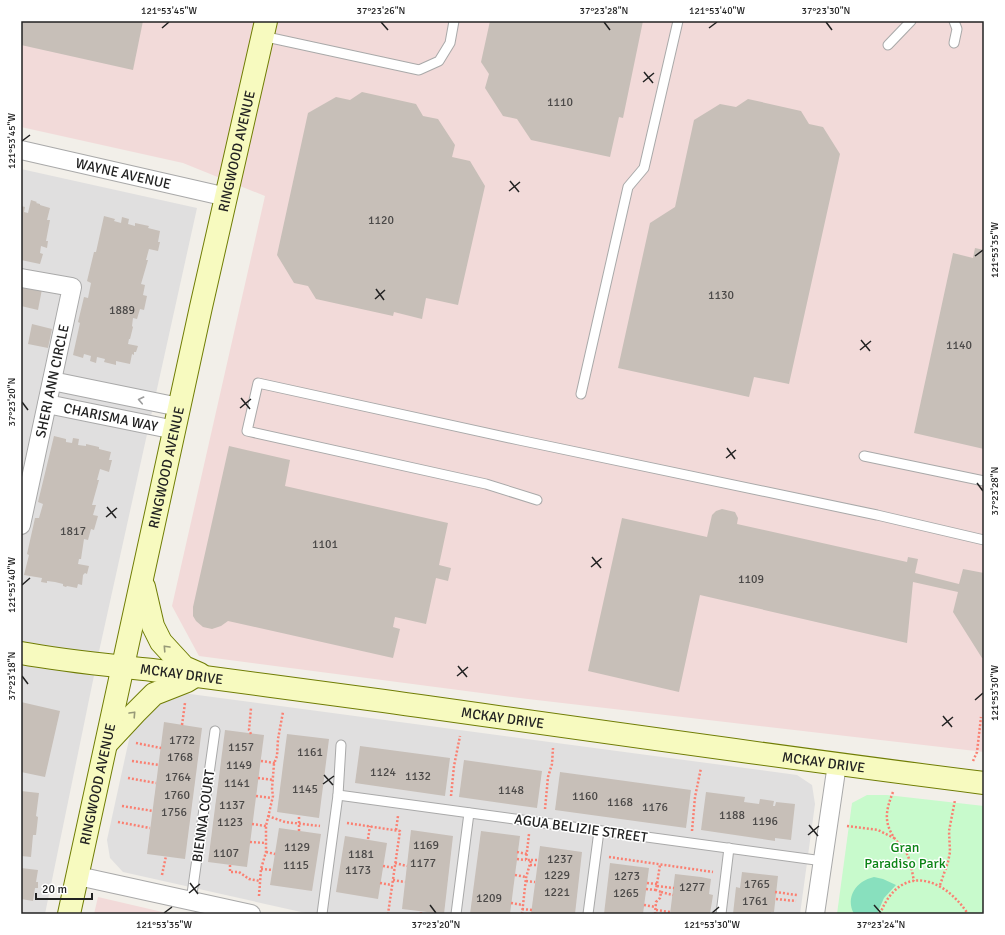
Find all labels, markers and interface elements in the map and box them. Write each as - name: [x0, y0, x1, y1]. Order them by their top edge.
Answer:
- text: 121°53'45"W: [141, 5, 197, 17]
- text: 37°23'26"N: [357, 5, 405, 17]
- text: 37°23'28"N: [580, 5, 628, 17]
- text: 121°53'40"W: [689, 5, 745, 17]
- text: 37°23'30"N: [802, 5, 850, 17]
- street label: RINGWOOD AVENUE: [215, 89, 259, 214]
- house number: 1110: [547, 95, 573, 110]
- text: 121°53'45"W: [6, 113, 18, 169]
- street label: WAYNE AVENUE: [74, 155, 173, 193]
- house number: 1120: [368, 213, 394, 228]
- text: 121°53'35"W: [989, 222, 1001, 278]
- house number: 1130: [708, 288, 734, 303]
- house number: 1889: [109, 303, 135, 318]
- street label: SHERI ANN CIRCLE: [32, 323, 73, 439]
- house number: 1140: [946, 338, 972, 353]
- text: 37°23'20"N: [6, 378, 18, 426]
- one-way arrow: [138, 397, 144, 405]
- street label: CHARISMA WAY: [62, 400, 159, 435]
- street label: RINGWOOD AVENUE: [145, 405, 188, 530]
- text: 37°23'28"N: [989, 467, 1001, 515]
- house number: 1817: [60, 524, 86, 539]
- house number: 1101: [312, 537, 338, 552]
- text: 121°53'40"W: [6, 557, 18, 613]
- house number: 1109: [738, 572, 764, 587]
- one-way arrow: [164, 645, 171, 653]
- text: 37°23'18"N: [6, 652, 18, 700]
- street label: MCKAY DRIVE: [139, 661, 224, 688]
- text: 121°53'30"W: [989, 665, 1001, 721]
- street label: MCKAY DRIVE: [460, 704, 545, 732]
- one-way arrow: [129, 711, 136, 719]
- street label: RINGWOOD AVENUE: [76, 722, 119, 847]
- house number: 1772: [169, 733, 195, 748]
- house number: 1157: [228, 740, 254, 755]
- house number: 1161: [297, 745, 323, 760]
- street label: MCKAY DRIVE: [781, 749, 866, 777]
- house number: 1768: [167, 750, 193, 765]
- house number: 1149: [226, 758, 252, 773]
- house number: 1124: [370, 765, 396, 780]
- street label: BIENNA COURT: [189, 769, 218, 863]
- house number: 1132: [405, 769, 431, 784]
- house number: 1764: [165, 770, 191, 785]
- house number: 1141: [224, 776, 250, 791]
- house number: 1145: [292, 782, 318, 797]
- house number: 1148: [498, 783, 524, 798]
- house number: 1760: [164, 788, 190, 803]
- house number: 1160: [572, 789, 598, 804]
- house number: 1168: [607, 795, 633, 810]
- house number: 1137: [219, 798, 245, 813]
- house number: 1176: [642, 800, 668, 815]
- house number: 1756: [161, 805, 187, 820]
- house number: 1188: [719, 808, 745, 823]
- street label: AGUA BELIZIE STREET: [513, 811, 649, 846]
- house number: 1196: [752, 814, 778, 829]
- house number: 1123: [217, 815, 243, 830]
- house number: 1169: [413, 838, 439, 853]
- park label: Gran Paradiso Park: [864, 839, 946, 872]
- house number: 1129: [284, 840, 310, 855]
- house number: 1107: [213, 846, 239, 861]
- house number: 1181: [348, 847, 374, 862]
- house number: 1237: [547, 852, 573, 867]
- house number: 1177: [410, 856, 436, 871]
- house number: 1115: [283, 858, 309, 873]
- house number: 1173: [345, 863, 371, 878]
- house number: 1229: [544, 868, 570, 883]
- house number: 1273: [614, 869, 640, 884]
- scale bar: [36, 875, 92, 901]
- house number: 1765: [744, 877, 770, 892]
- house number: 1277: [679, 880, 705, 895]
- text: 20 m: [42, 882, 67, 897]
- house number: 1221: [544, 885, 570, 900]
- house number: 1265: [613, 886, 639, 901]
- house number: 1209: [476, 891, 502, 906]
- house number: 1761: [742, 894, 768, 909]
- text: 121°53'35"W: [136, 919, 192, 931]
- text: 37°23'20"N: [412, 919, 460, 931]
- text: 121°53'30"W: [684, 919, 740, 931]
- text: 37°23'24"N: [857, 919, 905, 931]

